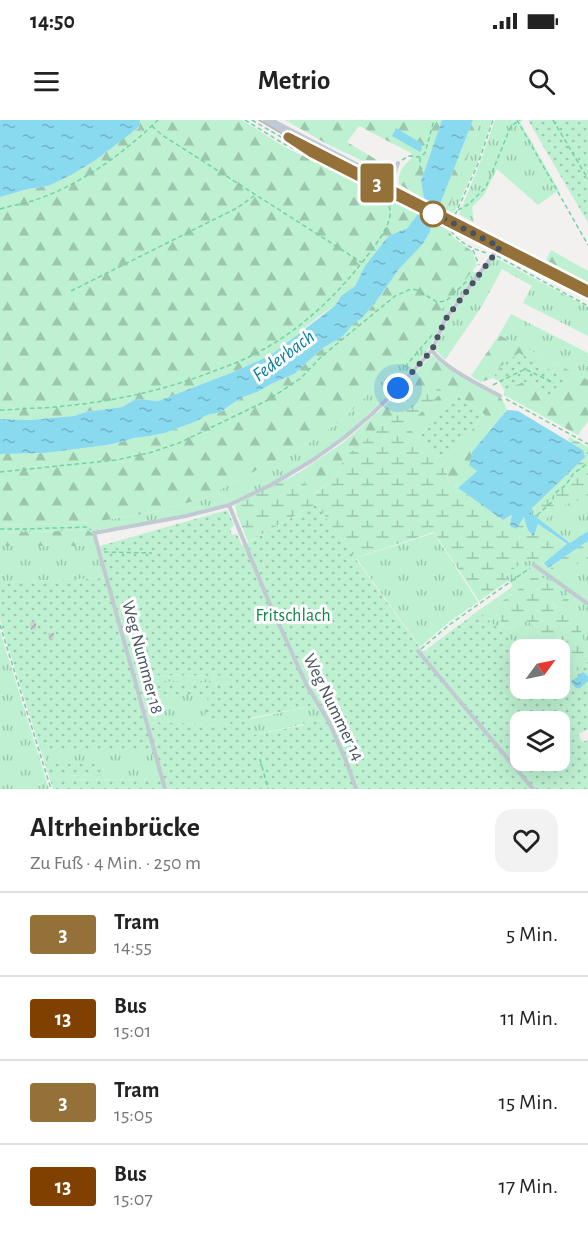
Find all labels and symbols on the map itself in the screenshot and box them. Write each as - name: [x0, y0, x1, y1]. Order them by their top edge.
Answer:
- line badge: 3: [358, 164, 397, 202]
- unlabelled marker: [420, 201, 446, 227]
- water label: Federbach: [249, 326, 318, 385]
- your location: [383, 373, 413, 403]
- street label: Weg Nummer 18: [118, 599, 166, 716]
- park label: Fritschlach: [255, 607, 331, 625]
- north arrow: [510, 639, 570, 699]
- street label: Weg Nummer 14: [299, 651, 367, 764]

